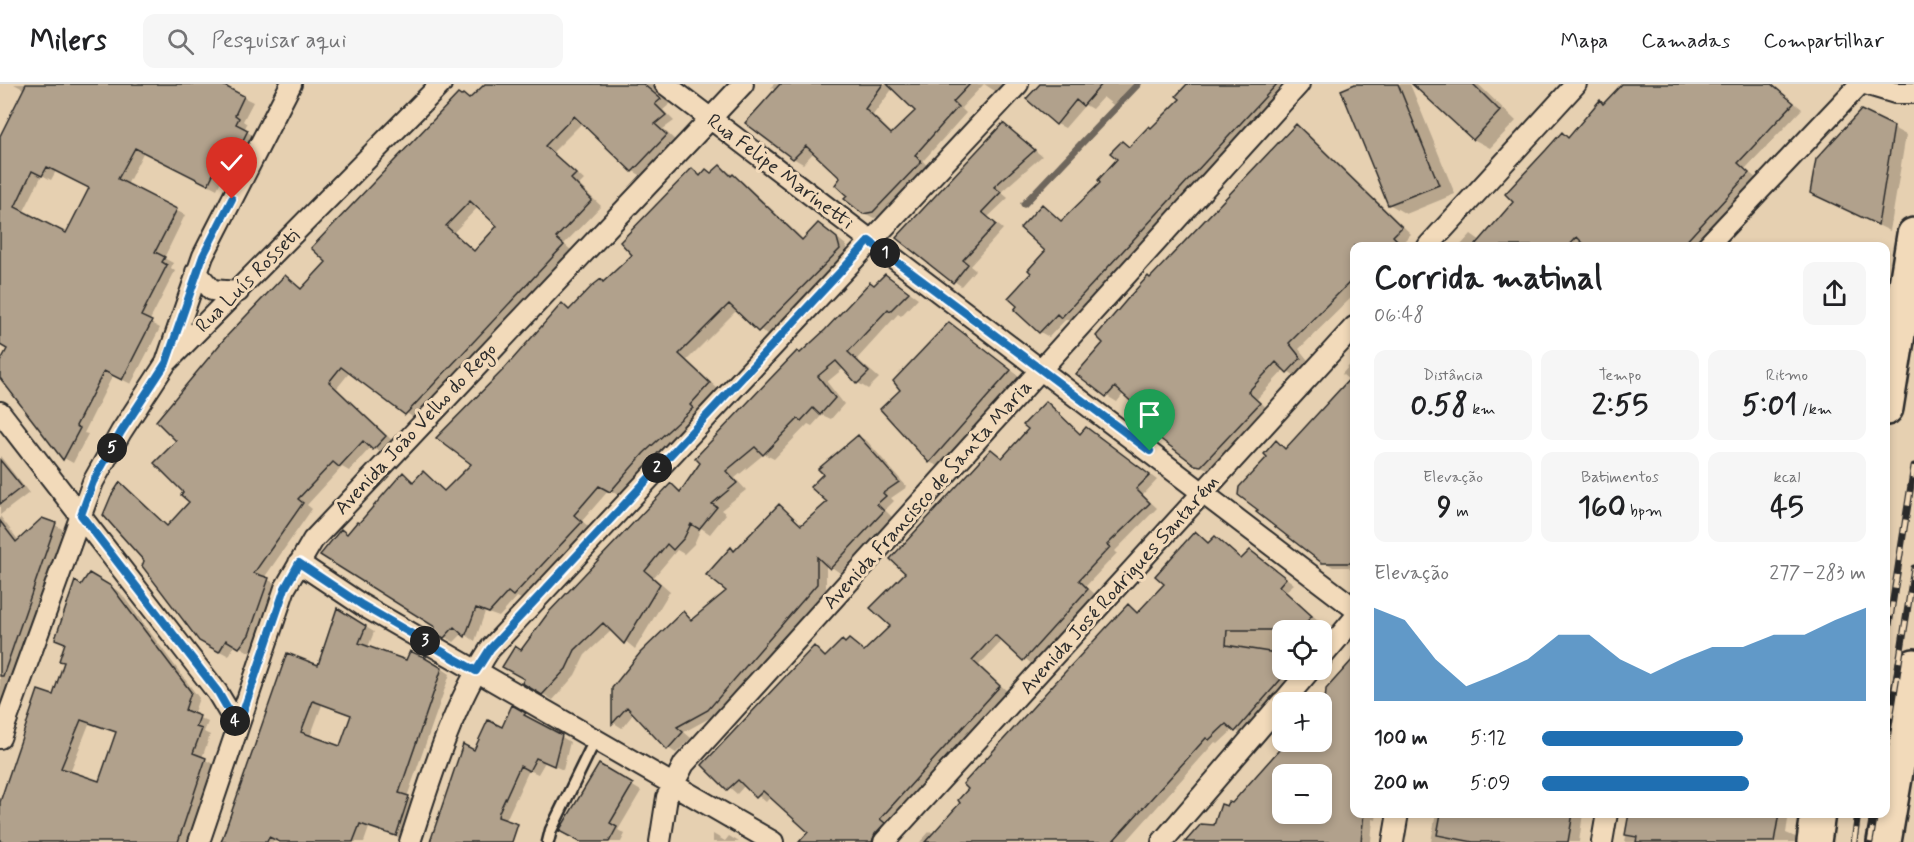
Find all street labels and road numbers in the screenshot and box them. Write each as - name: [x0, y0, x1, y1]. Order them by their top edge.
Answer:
- street label: Rua Felipe Marinetti: [701, 108, 859, 236]
- street label: Rua Luís Rosseti: [190, 223, 306, 339]
- street label: Avenida João Velho do Rego: [329, 337, 504, 522]
- street label: Avenida Francisco de Santa Maria: [818, 374, 1038, 616]
- street label: Avenida José Rodrigues Santarém: [1014, 469, 1226, 701]

